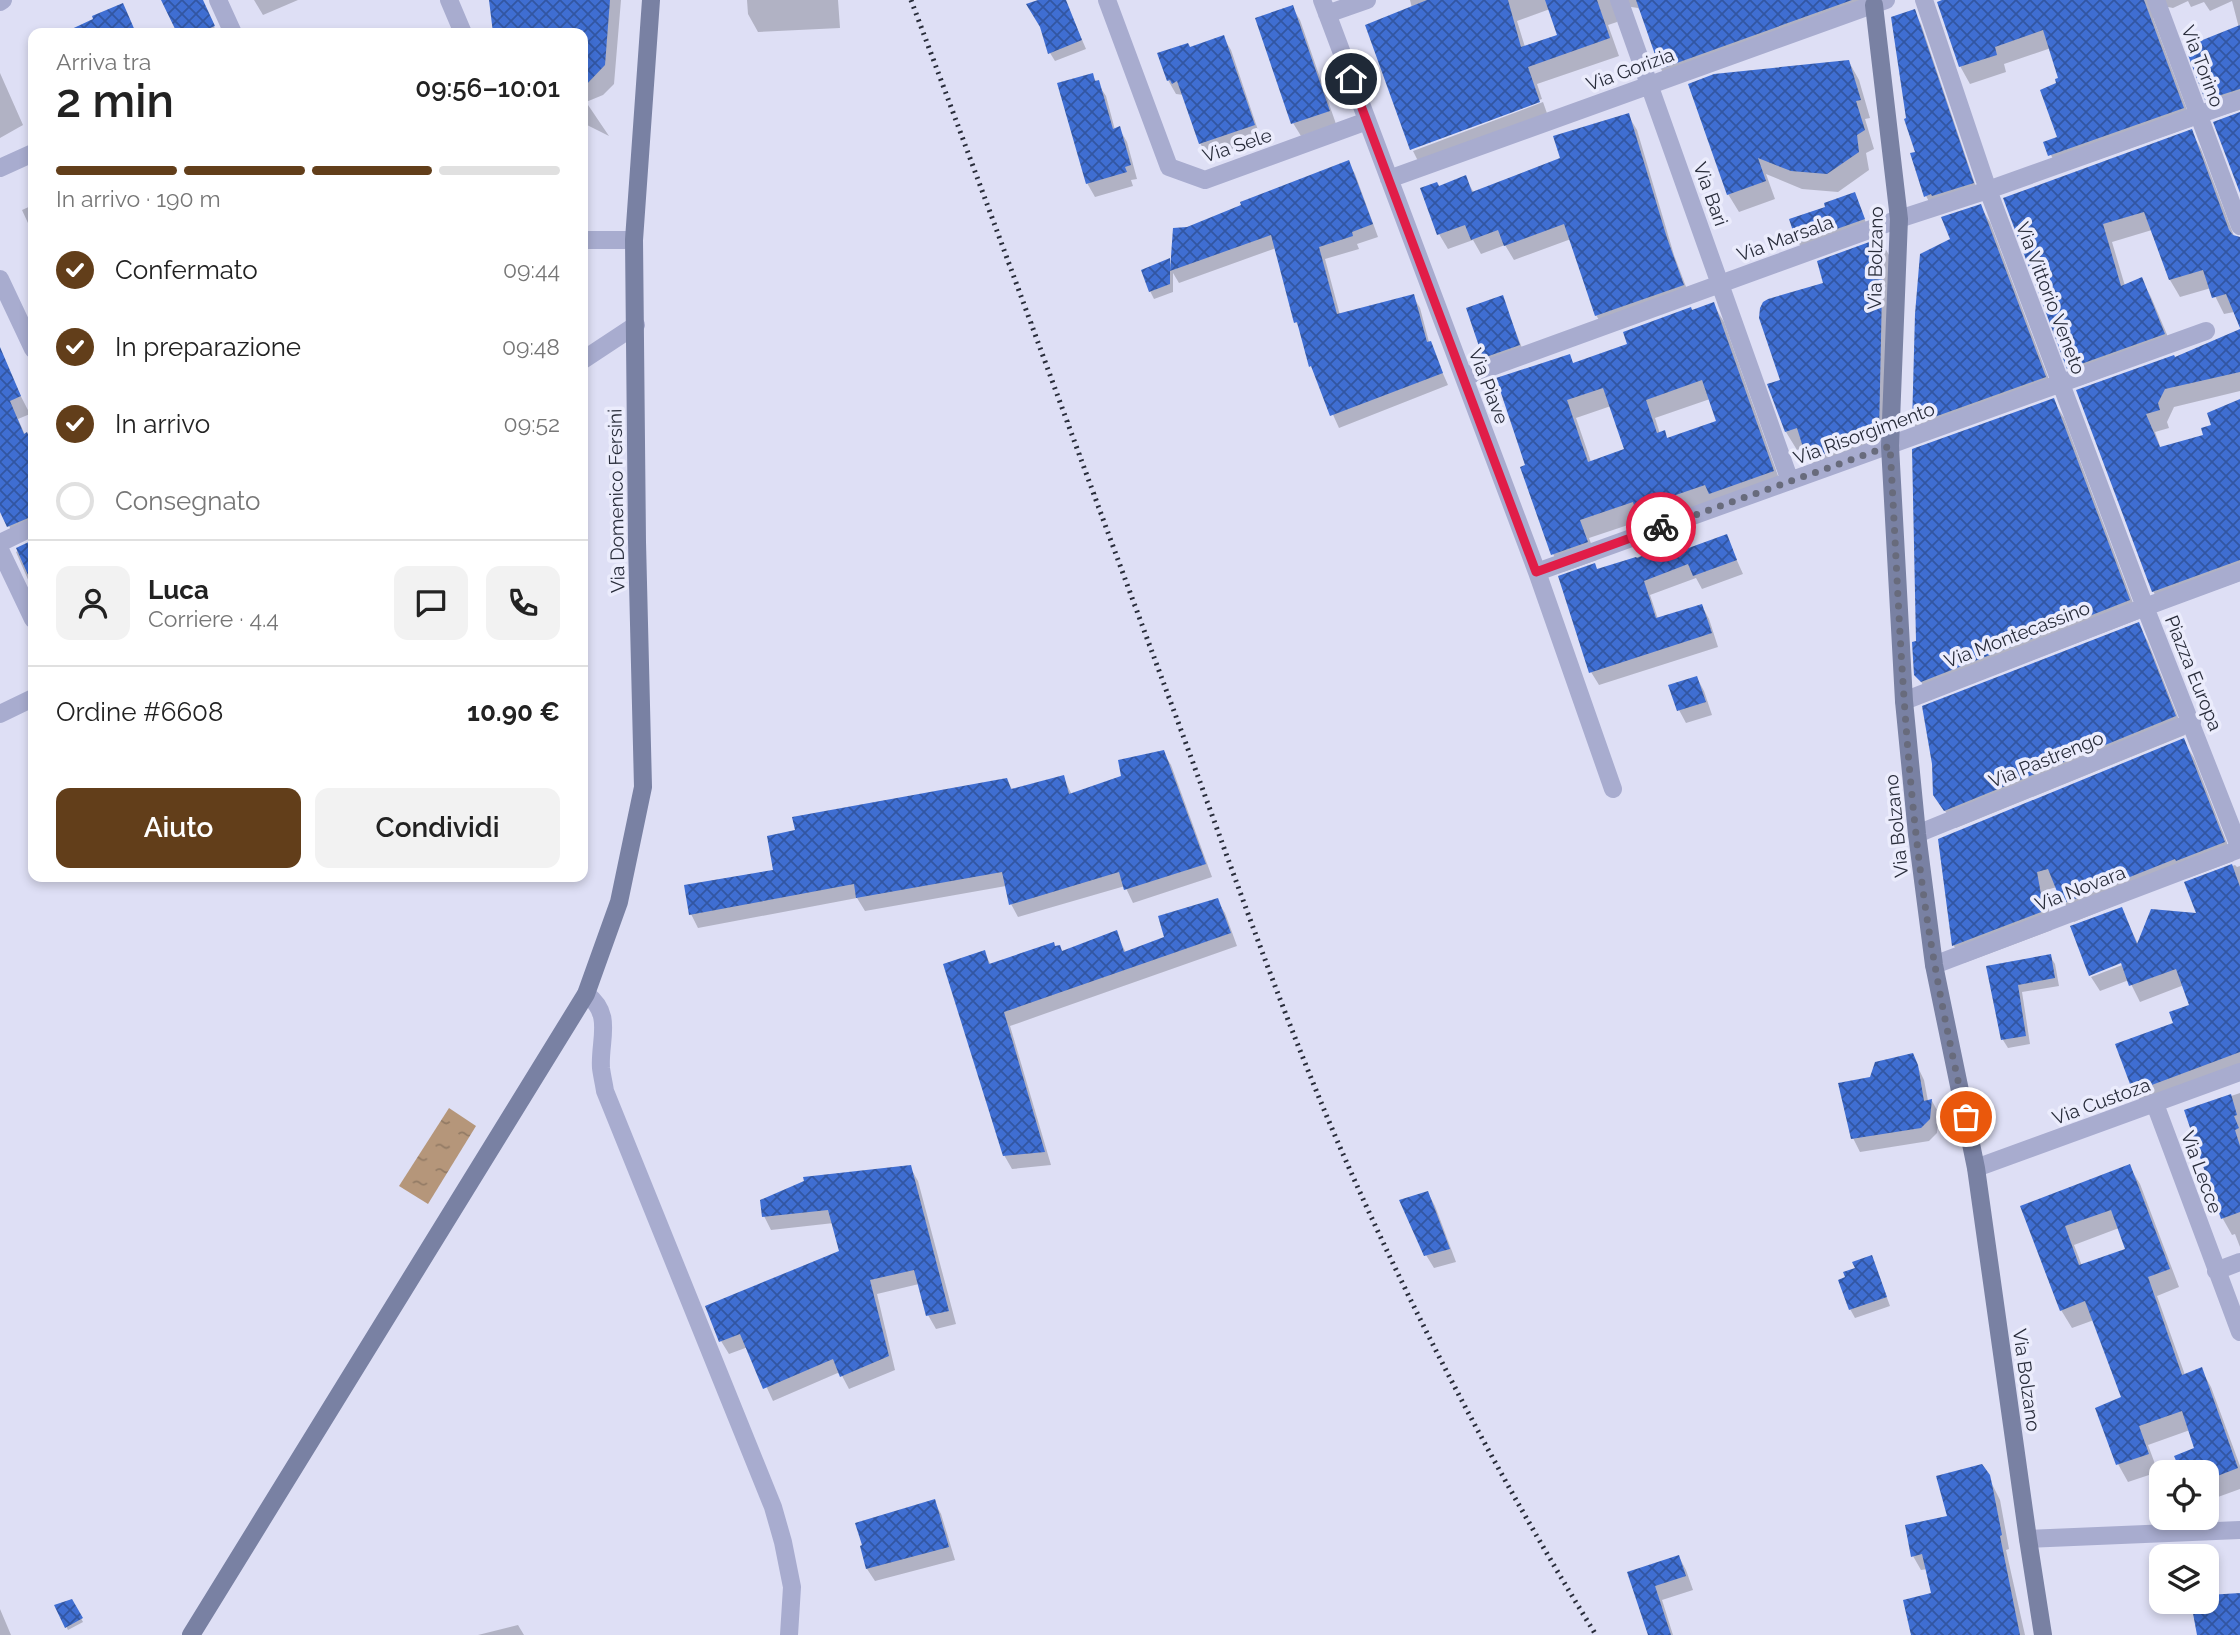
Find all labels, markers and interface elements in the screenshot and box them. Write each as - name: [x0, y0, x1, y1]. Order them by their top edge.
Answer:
- street label: Via Torino: [2177, 22, 2229, 110]
- street label: Via Gorizia: [1583, 43, 1677, 95]
- text: Arriva tra: [56, 48, 151, 75]
- pin: [1321, 49, 1381, 109]
- icon: home: [1332, 60, 1370, 98]
- text: 09:56–10:01: [415, 73, 560, 103]
- text: 2 min: [56, 74, 174, 128]
- street label: Via Sele: [1200, 124, 1274, 166]
- street label: Via Bari: [1689, 159, 1733, 229]
- text: In arrivo · 190 m: [56, 185, 221, 212]
- street label: Via Bolzano: [1863, 206, 1887, 310]
- street label: Via Marsala: [1734, 210, 1836, 266]
- street label: Via Vittorio Veneto: [2012, 219, 2090, 377]
- icon: check: [56, 251, 94, 289]
- text: Confermato: [115, 255, 258, 285]
- text: 09:44: [503, 256, 560, 283]
- icon: check: [56, 328, 94, 366]
- text: In preparazione: [115, 332, 301, 362]
- text: 09:48: [502, 333, 560, 360]
- street label: Via Piave: [1465, 345, 1513, 427]
- street label: Via Risorgimento: [1790, 397, 1938, 469]
- icon: check: [56, 405, 94, 443]
- text: In arrivo: [115, 409, 210, 439]
- street label: Via Domenico Fersini: [603, 409, 629, 593]
- text: 09:52: [504, 410, 560, 437]
- text: Consegnato: [115, 486, 261, 516]
- courier: [1626, 492, 1696, 562]
- icon: bike: [1642, 508, 1680, 546]
- button: person: [56, 566, 130, 640]
- button: chat: [394, 566, 468, 640]
- button: phone: [486, 566, 560, 640]
- text: Luca: [148, 575, 209, 605]
- street label: Via Montecassino: [1941, 596, 2093, 672]
- text: Corriere · 4.4: [148, 605, 279, 632]
- street label: Piazza Europa: [2161, 612, 2227, 734]
- text: Ordine #6608: [56, 697, 223, 727]
- text: 10.90 €: [467, 697, 560, 727]
- street label: Via Pastrengo: [1986, 726, 2106, 792]
- street label: Via Bolzano: [1880, 773, 1912, 879]
- button: Aiuto: [56, 788, 301, 868]
- button: Condividi: [315, 788, 560, 868]
- street label: Via Novara: [2032, 861, 2128, 915]
- street label: Via Custoza: [2049, 1073, 2153, 1129]
- pin: [1936, 1087, 1996, 1147]
- icon: bag: [1947, 1098, 1985, 1136]
- street label: Via Lecce: [2177, 1128, 2227, 1216]
- street label: Via Bolzano: [2009, 1327, 2045, 1433]
- map controls: [2149, 1460, 2219, 1614]
- button: locate: [2149, 1460, 2219, 1530]
- button: layers: [2149, 1544, 2219, 1614]

